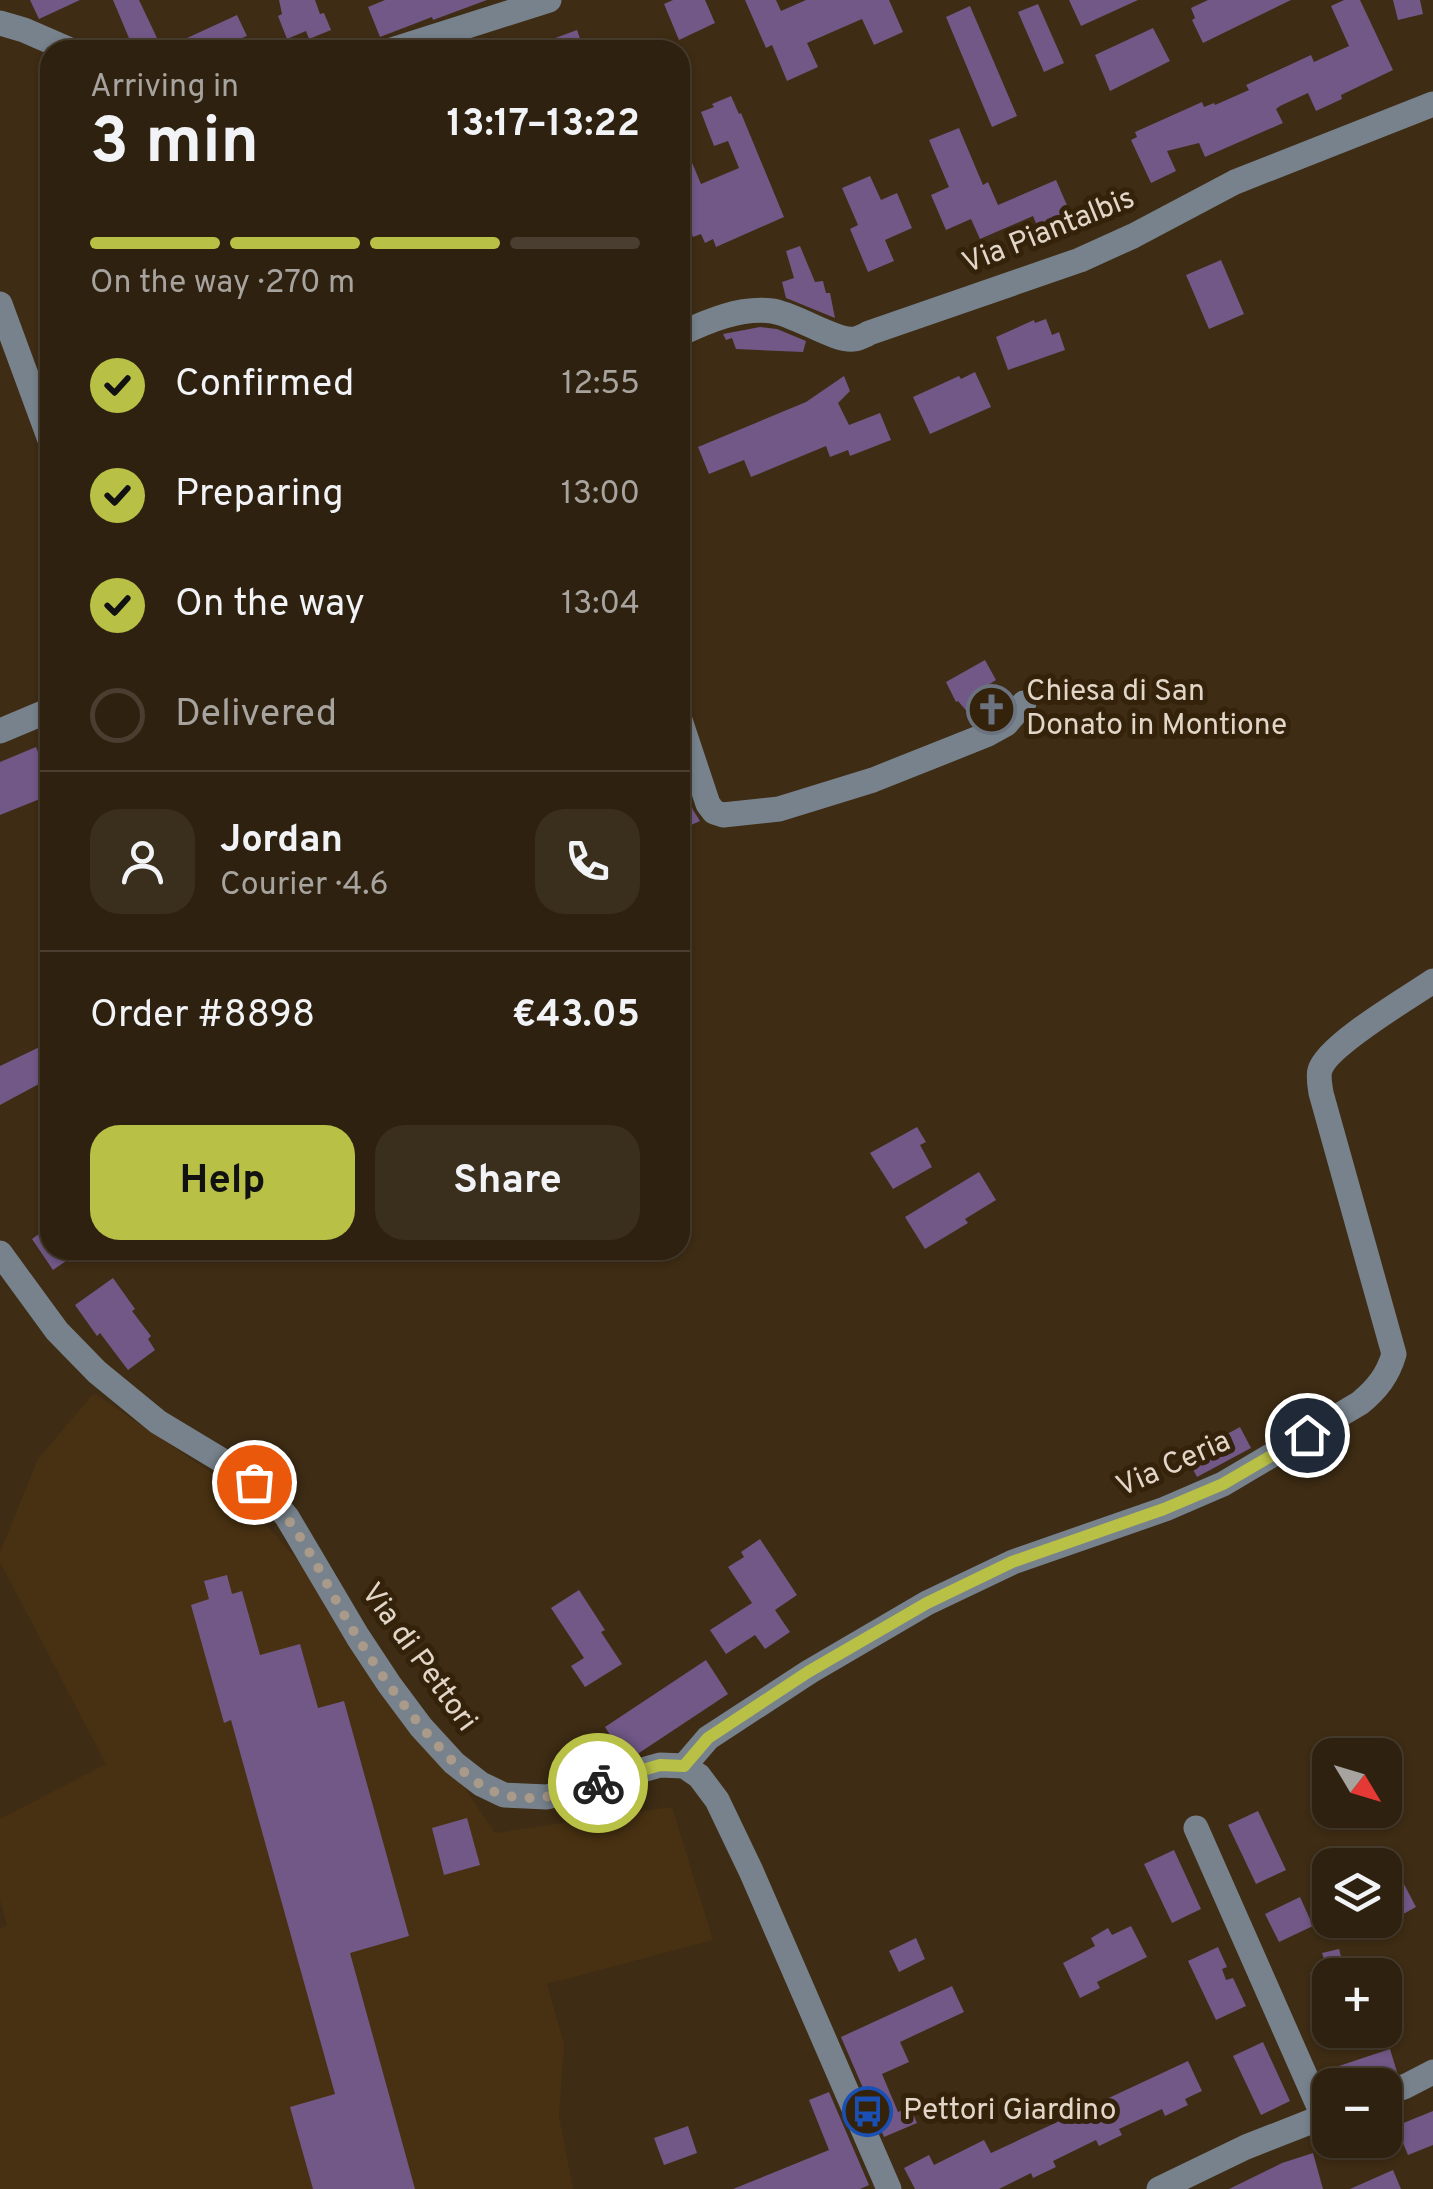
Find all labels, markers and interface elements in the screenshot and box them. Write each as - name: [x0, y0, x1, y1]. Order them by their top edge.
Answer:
- text: Arriving in: [90, 68, 239, 108]
- text: 13:17–13:22: [446, 101, 640, 150]
- text: 3 min: [90, 104, 259, 186]
- street label: Via Piantalbis: [958, 181, 1140, 283]
- text: On the way · 270 m: [90, 264, 355, 304]
- icon: check: [90, 358, 145, 413]
- text: Confirmed: [175, 361, 354, 410]
- text: 12:55: [562, 365, 640, 405]
- icon: check: [90, 468, 145, 523]
- text: Preparing: [175, 471, 344, 520]
- text: 13:00: [561, 475, 640, 515]
- icon: check: [90, 578, 145, 633]
- text: On the way: [175, 581, 365, 630]
- text: 13:04: [561, 585, 640, 625]
- place label: Chiesa di San Donato in Montione: [1026, 674, 1287, 745]
- church icon: Chiesa di San Donato in Montione: [965, 683, 1017, 735]
- text: Delivered: [175, 691, 337, 740]
- button: person: [90, 809, 195, 914]
- button: phone: [535, 809, 640, 914]
- text: Jordan: [220, 817, 343, 866]
- text: Courier · 4.6: [220, 866, 389, 906]
- text: Order #8898: [90, 992, 315, 1041]
- text: €43.05: [512, 992, 640, 1041]
- button: Help: [90, 1125, 355, 1240]
- button: Share: [375, 1125, 640, 1240]
- pin: [1265, 1393, 1350, 1478]
- icon: home: [1280, 1408, 1335, 1463]
- street label: Via Ceria: [1111, 1424, 1237, 1506]
- pin: [212, 1440, 297, 1525]
- icon: bag: [227, 1455, 282, 1510]
- street label: Via di Pettori: [352, 1577, 484, 1739]
- courier: [548, 1733, 648, 1833]
- north arrow: [1312, 1738, 1402, 1828]
- map controls: [1312, 1738, 1402, 2158]
- icon: bike: [571, 1756, 626, 1811]
- button: layers: [1312, 1848, 1402, 1938]
- button: +: [1312, 1958, 1402, 2048]
- button: −: [1312, 2068, 1402, 2158]
- bus stop icon: Pettori Giardino: [842, 2085, 894, 2137]
- place label: Pettori Giardino: [903, 2093, 1116, 2130]

